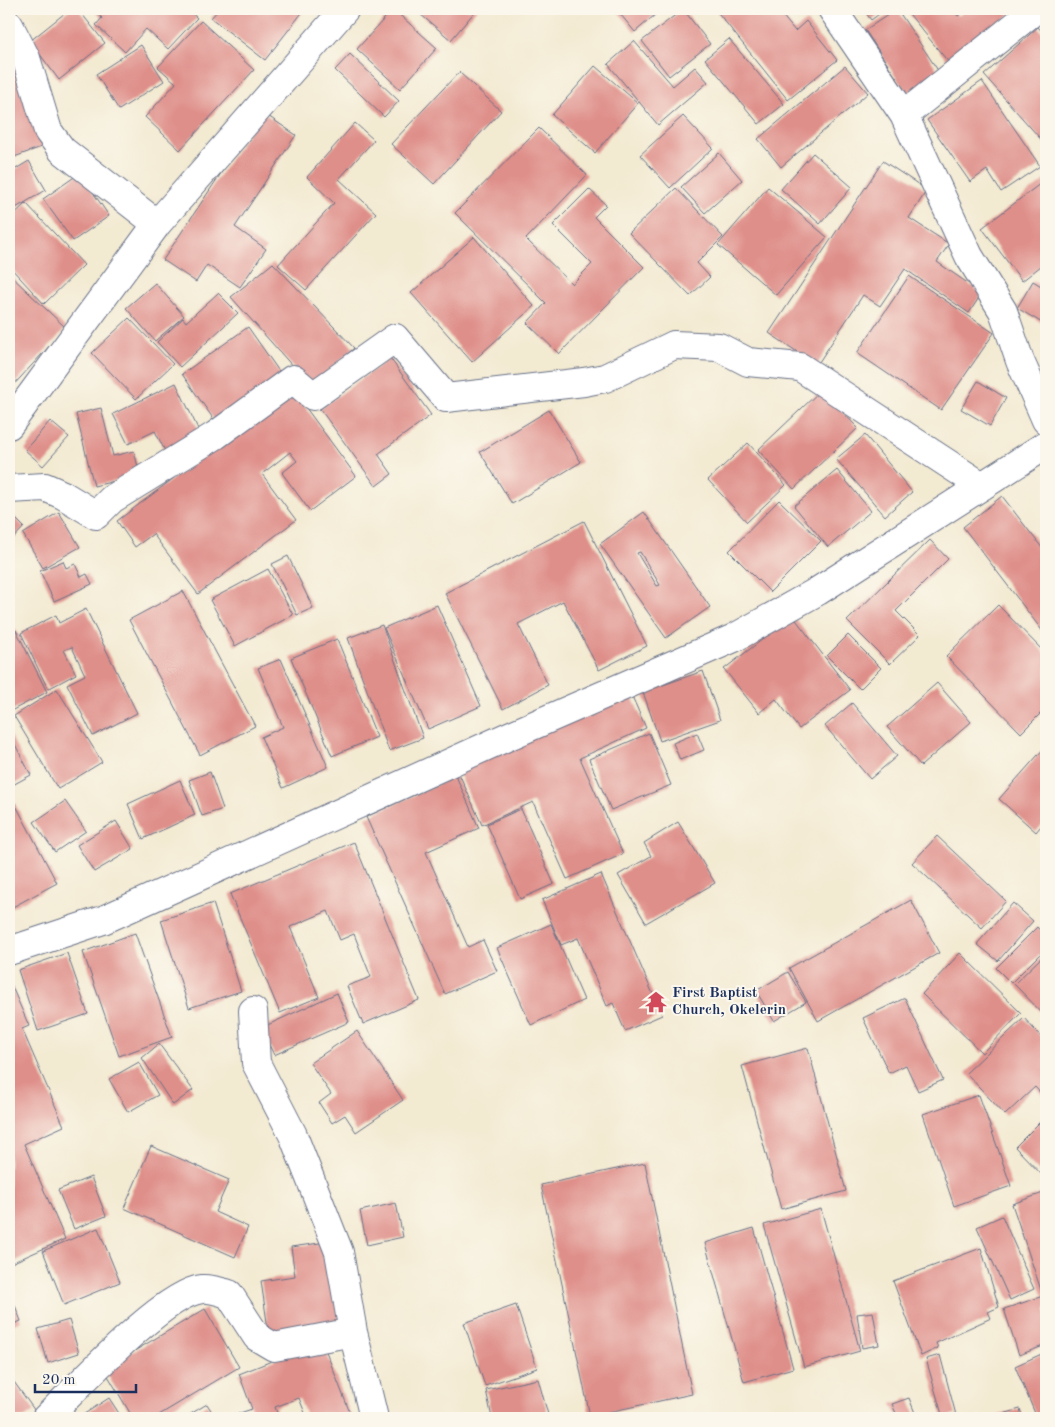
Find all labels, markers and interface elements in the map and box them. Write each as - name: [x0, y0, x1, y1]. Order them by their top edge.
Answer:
- place label: First Baptist Church, Okelerin: [672, 986, 786, 1018]
- temple icon: First Baptist Church, Okelerin: [643, 989, 669, 1015]
- scale bar: [35, 1362, 136, 1394]
- text: 20 m: [42, 1373, 76, 1388]

